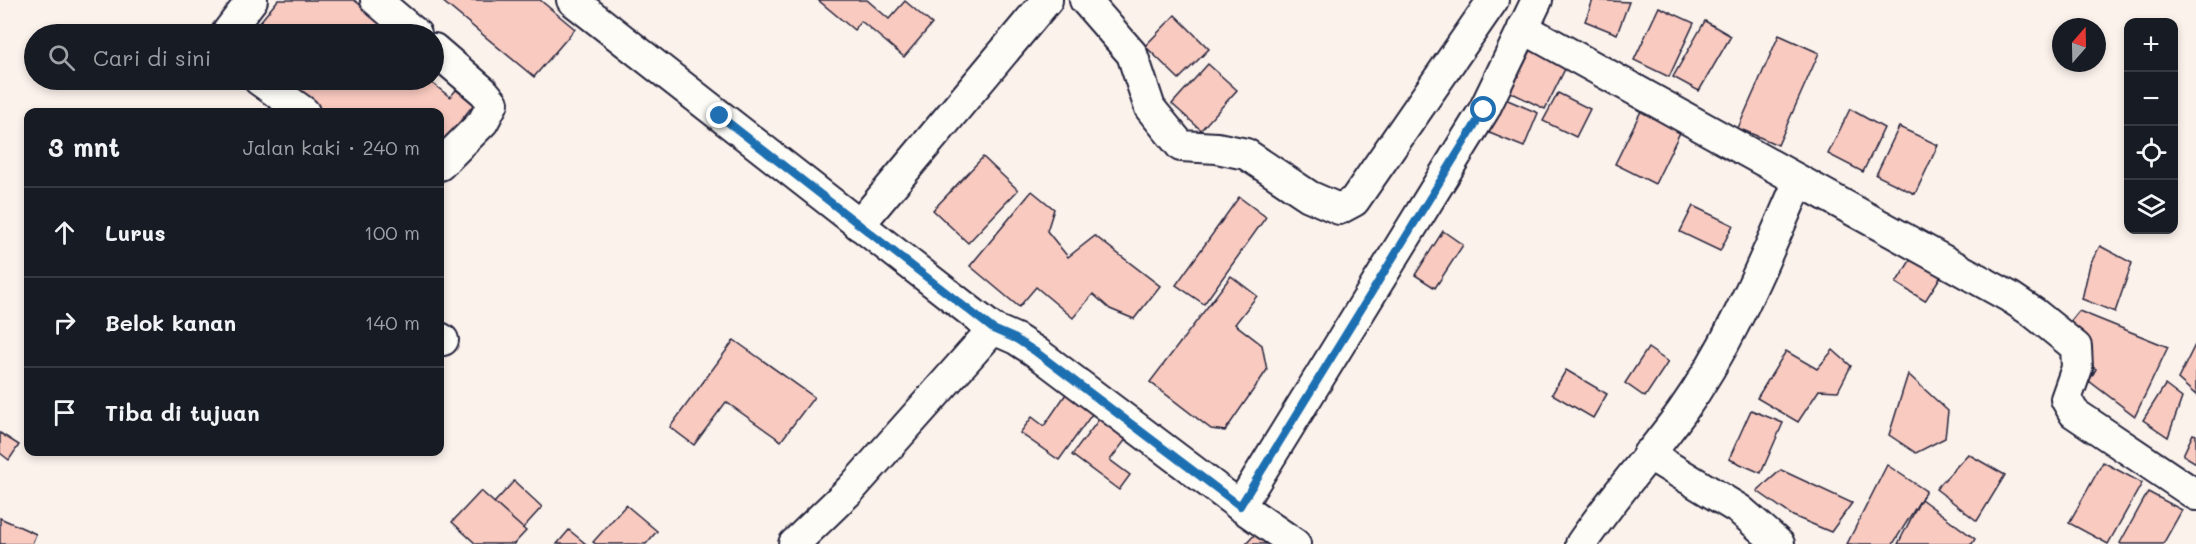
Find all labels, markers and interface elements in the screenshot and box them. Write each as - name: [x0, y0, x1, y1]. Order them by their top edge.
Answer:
- north arrow: [2052, 18, 2106, 72]
- map controls: [2124, 18, 2178, 234]
- button: +: [2124, 18, 2178, 72]
- search box: [24, 24, 444, 90]
- icon: search: [45, 41, 78, 74]
- text: Cari di sini: [93, 43, 211, 72]
- button: −: [2124, 72, 2178, 126]
- route start: [1470, 96, 1496, 122]
- route end: [706, 102, 732, 128]
- button: locate: [2124, 126, 2178, 180]
- text: 3 mnt: [48, 130, 120, 164]
- text: Jalan kaki · 240 m: [243, 134, 420, 160]
- button: layers: [2124, 180, 2178, 234]
- icon: ahead: [48, 216, 81, 249]
- text: Lurus: [105, 218, 166, 247]
- text: 100 m: [364, 219, 420, 245]
- icon: right: [48, 306, 81, 339]
- text: Belok kanan: [105, 308, 236, 337]
- text: 140 m: [365, 309, 420, 335]
- icon: arrive: [48, 396, 81, 429]
- text: Tiba di tujuan: [105, 398, 260, 427]

